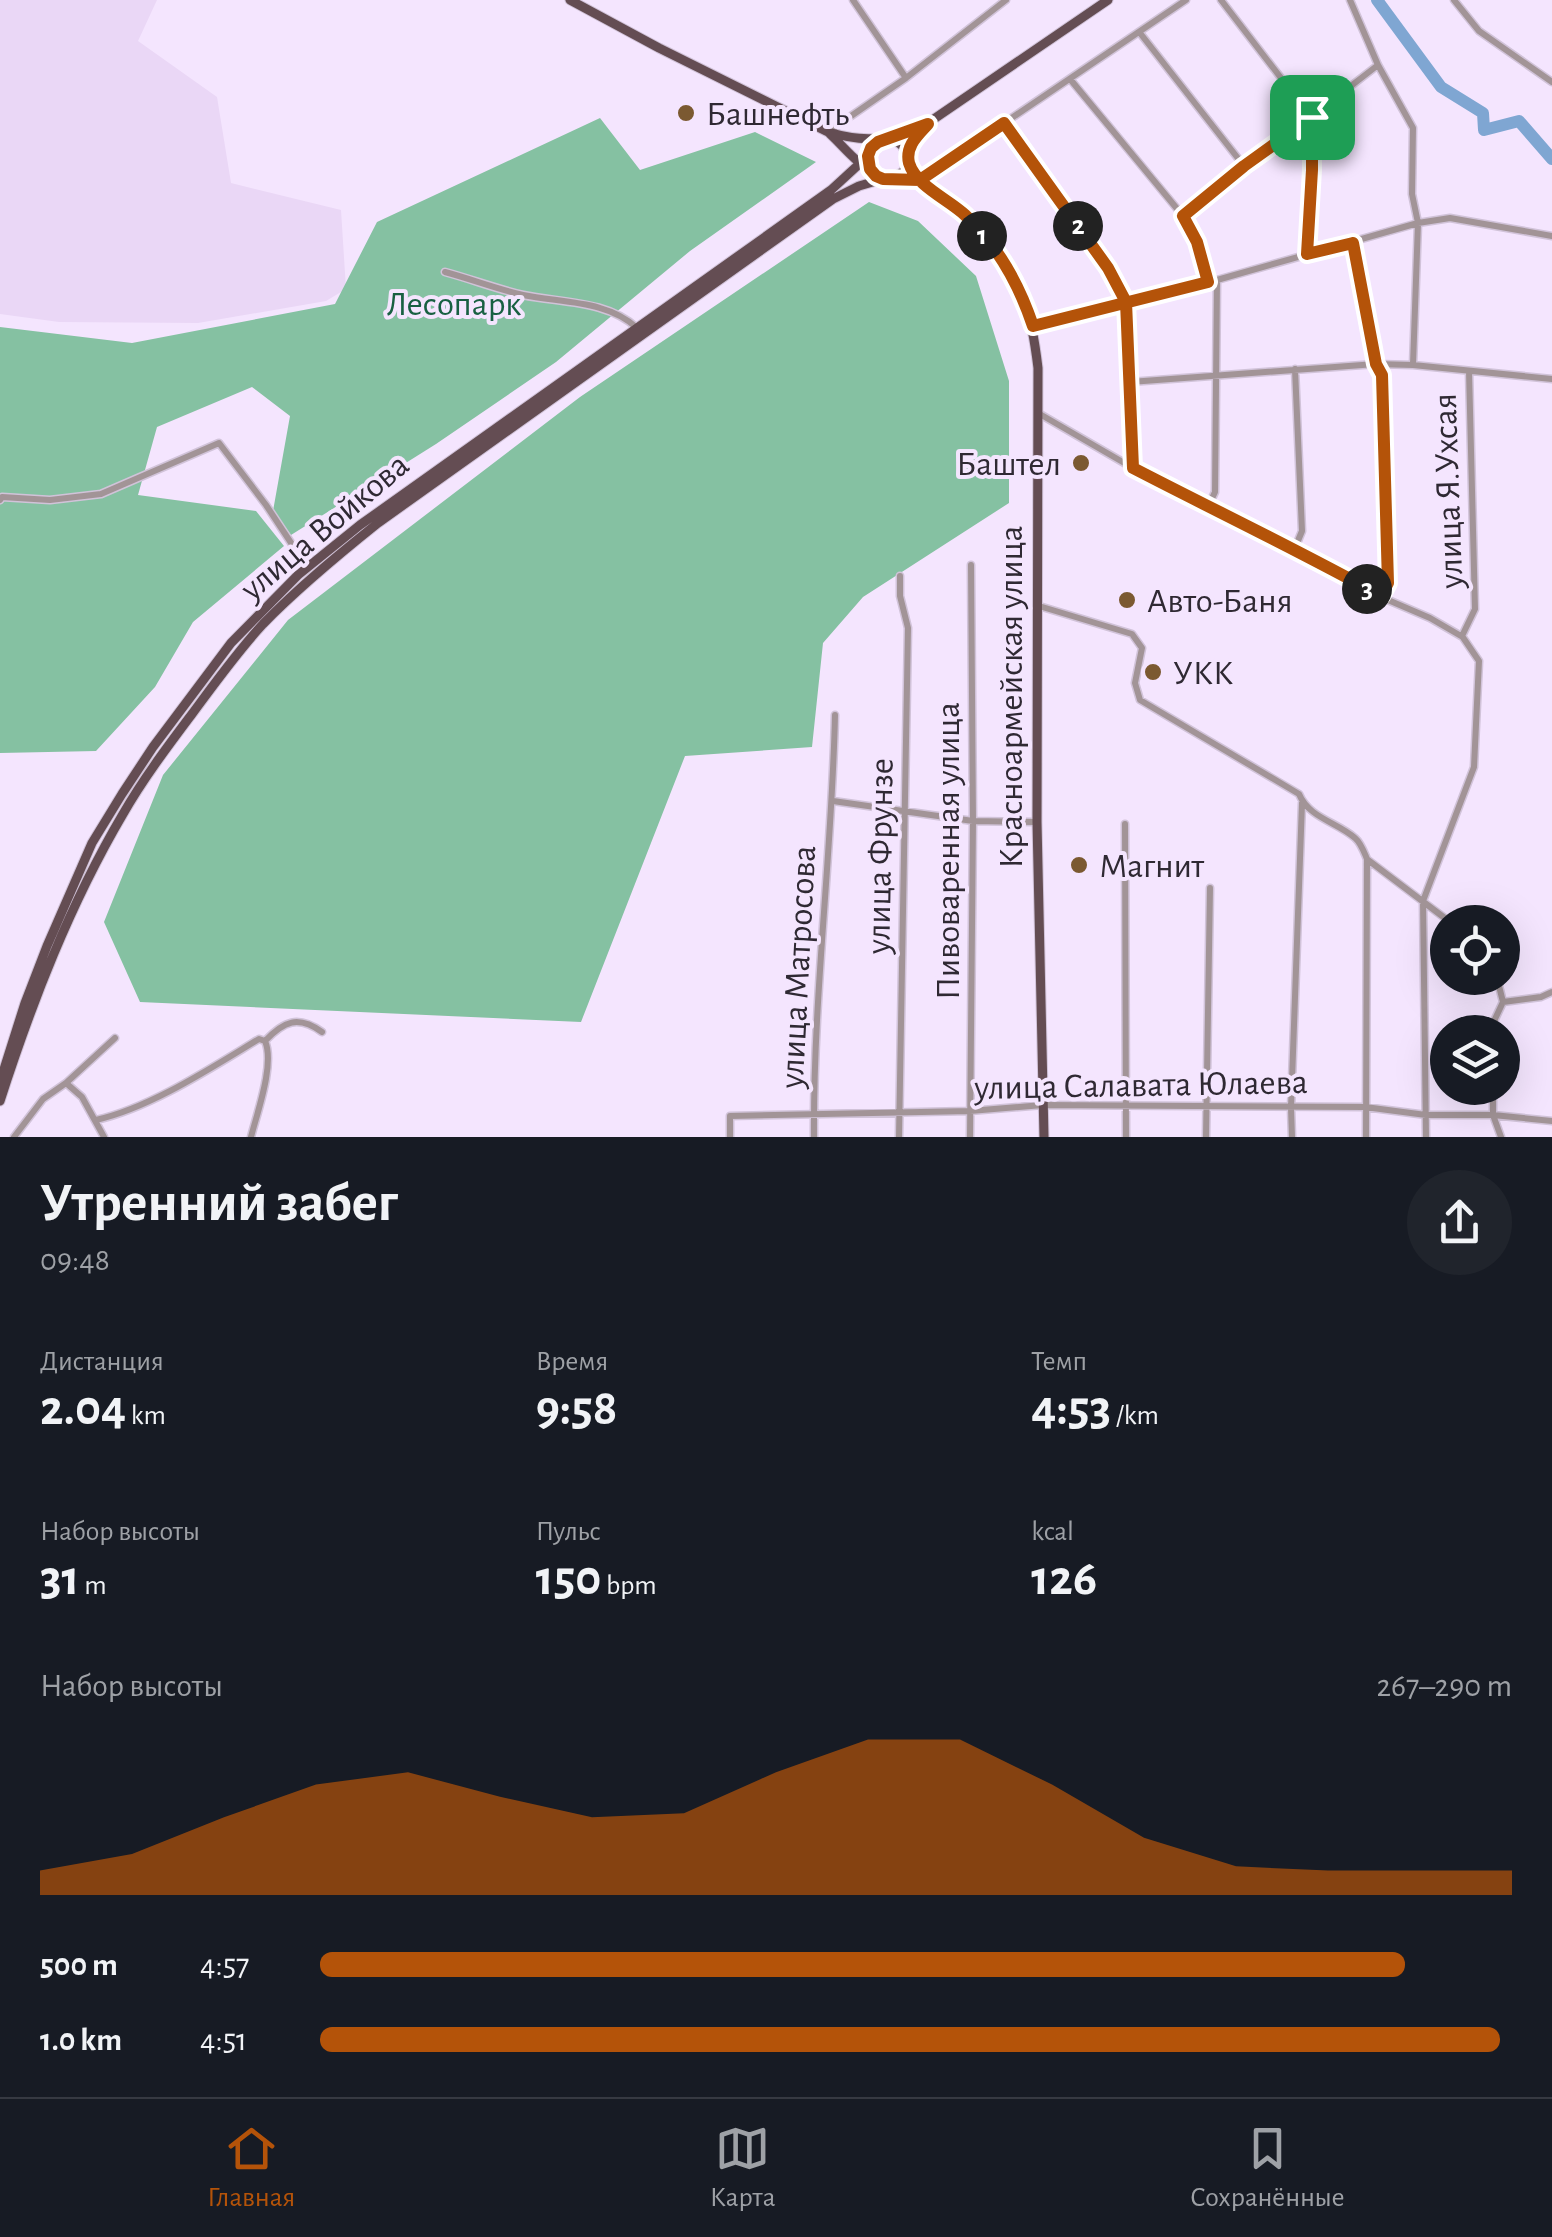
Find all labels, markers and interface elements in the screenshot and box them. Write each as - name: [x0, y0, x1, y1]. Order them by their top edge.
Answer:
- pin: [1270, 75, 1355, 160]
- icon: arrive: [1285, 90, 1340, 145]
- place label: Башнефть: [706, 97, 849, 132]
- marker: Башнефть: [675, 102, 697, 124]
- pin: 2: [1053, 201, 1103, 251]
- pin: 1: [957, 211, 1007, 261]
- text: 2: [1071, 212, 1085, 240]
- text: 1: [977, 222, 987, 250]
- park label: Лесопарк: [387, 287, 521, 322]
- street label: улица Я.Ухсая: [1428, 393, 1469, 590]
- street label: улица Войкова: [233, 447, 416, 608]
- place label: Баштел: [956, 447, 1061, 482]
- marker: Баштел: [1070, 452, 1092, 474]
- street label: Красноармейская улица: [994, 526, 1029, 868]
- pin: 3: [1342, 564, 1392, 614]
- text: 3: [1361, 575, 1373, 603]
- place label: Авто-Баня: [1147, 584, 1293, 619]
- marker: Авто-Баня: [1116, 589, 1138, 611]
- place label: УКК: [1173, 656, 1233, 691]
- marker: УКК: [1142, 661, 1164, 683]
- street label: Пивоваренная улица: [931, 702, 966, 1000]
- street label: улица Фрунзе: [861, 758, 900, 955]
- street label: улица Матросова: [775, 845, 822, 1090]
- place label: Магнит: [1099, 849, 1205, 884]
- marker: Магнит: [1068, 854, 1090, 876]
- map controls: [1430, 905, 1520, 1105]
- button: locate: [1430, 905, 1520, 995]
- button: layers: [1430, 1015, 1520, 1105]
- street label: улица Салавата Юлаева: [973, 1065, 1308, 1106]
- button: share: [1407, 1170, 1512, 1275]
- text: Утренний забег: [40, 1176, 398, 1231]
- text: 09:48: [40, 1244, 110, 1276]
- text: Дистанция: [40, 1348, 164, 1376]
- text: Время: [536, 1348, 608, 1376]
- text: Темп: [1031, 1348, 1087, 1376]
- text: 2.04: [40, 1384, 126, 1434]
- text: 9:58: [536, 1384, 618, 1434]
- text: 4:53: [1031, 1384, 1111, 1434]
- text: km: [126, 1402, 166, 1430]
- text: /km: [1111, 1402, 1159, 1430]
- text: Набор высоты: [40, 1518, 200, 1546]
- text: Пульс: [536, 1518, 601, 1546]
- text: kcal: [1031, 1518, 1074, 1546]
- text: 31: [40, 1554, 80, 1604]
- text: 150: [536, 1554, 601, 1604]
- text: 126: [1031, 1554, 1097, 1604]
- text: m: [80, 1572, 107, 1600]
- text: bpm: [601, 1572, 657, 1600]
- text: Набор высоты: [40, 1670, 223, 1702]
- text: 267–290 m: [1376, 1670, 1512, 1702]
- text: 500 m: [40, 1949, 118, 1981]
- text: 4:57: [200, 1949, 249, 1981]
- text: 1.0 km: [40, 2024, 122, 2056]
- text: 4:51: [200, 2024, 247, 2056]
- tab: Главная: [207, 2121, 295, 2215]
- tab: Карта: [710, 2121, 775, 2215]
- tab: Сохранённые: [1190, 2121, 1345, 2215]

